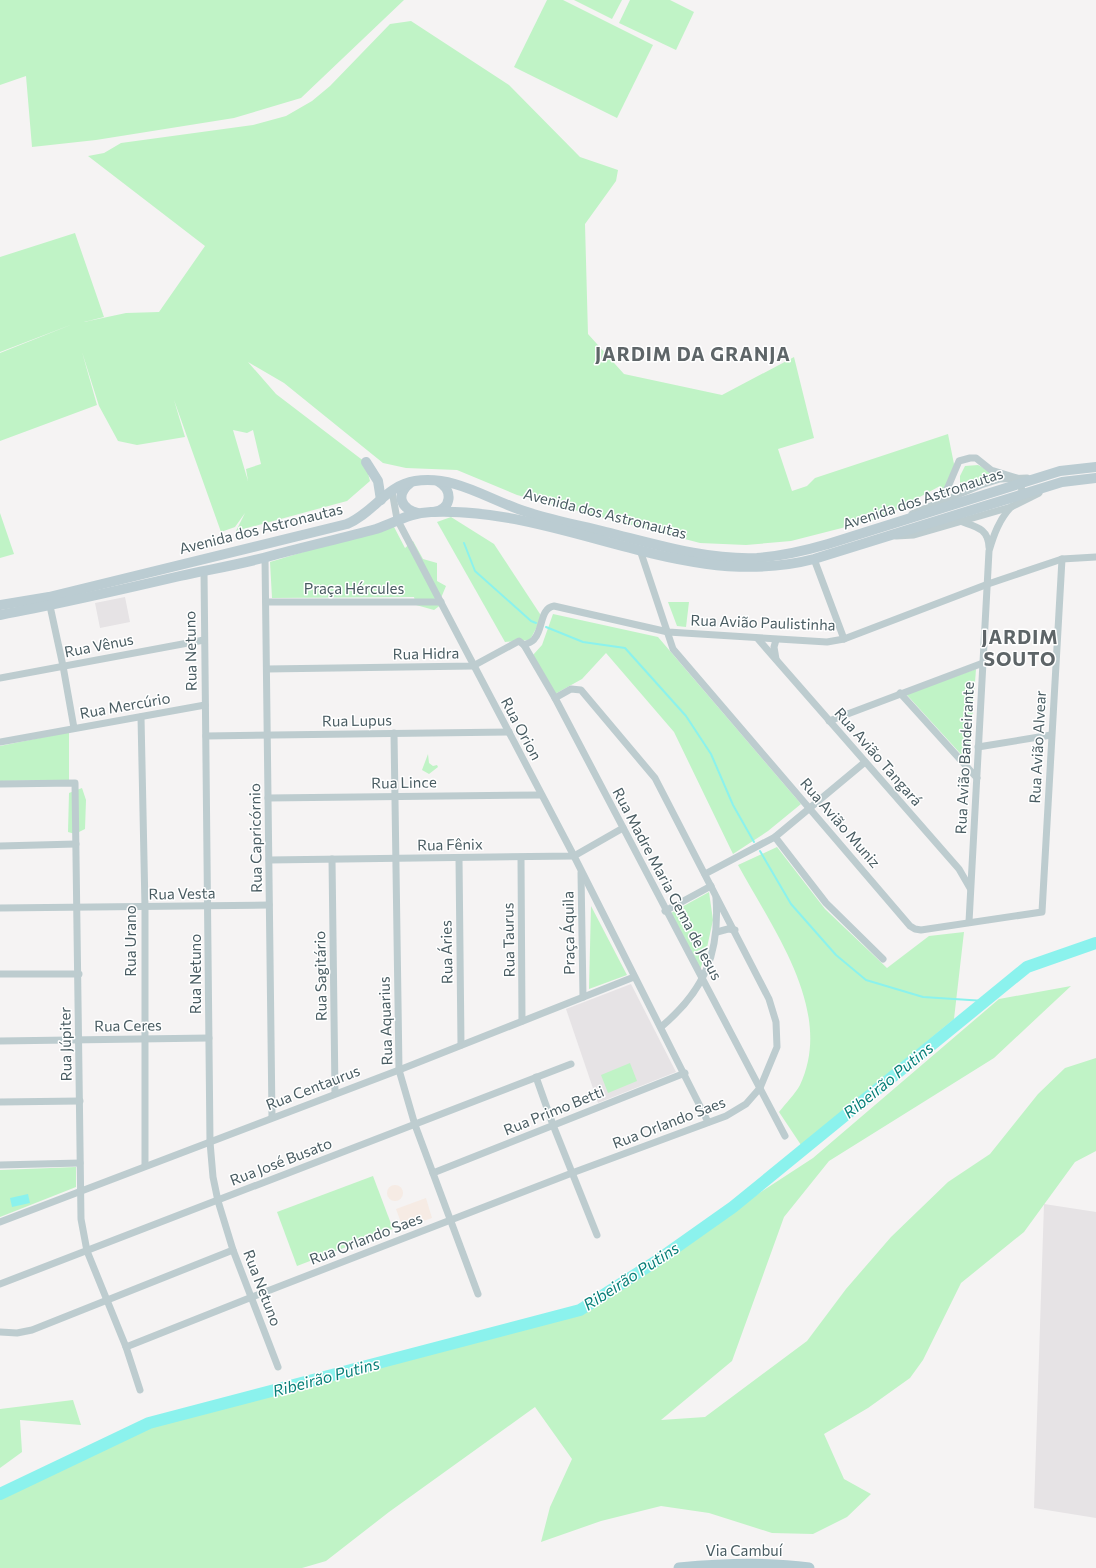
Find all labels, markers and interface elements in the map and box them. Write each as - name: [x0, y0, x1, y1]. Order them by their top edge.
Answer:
- district label: JARDIM DA GRANJA: [595, 342, 791, 365]
- street label: Avenida dos Astronautas: [840, 464, 1005, 533]
- street label: Avenida dos Astronautas: [522, 484, 689, 542]
- street label: Avenida dos Astronautas: [177, 499, 344, 557]
- street label: Praça Hércules: [304, 579, 404, 597]
- street label: Rua Avião Paulistinha: [690, 610, 836, 634]
- street label: Rua Netuno: [180, 611, 200, 691]
- district label: JARDIM SOUTO: [981, 625, 1059, 670]
- street label: Rua Vênus: [63, 629, 135, 661]
- street label: Rua Hidra: [393, 643, 459, 663]
- street label: Rua Avião Bandeirante: [951, 681, 977, 835]
- street label: Rua Mercúrio: [78, 688, 172, 722]
- street label: Rua Avião Alvear: [1025, 690, 1049, 804]
- street label: Rua Orion: [498, 694, 546, 763]
- street label: Rua Avião Tangará: [831, 704, 926, 809]
- street label: Rua Lupus: [322, 710, 392, 730]
- street label: Rua Lince: [371, 772, 437, 792]
- street label: Rua Avião Muniz: [797, 774, 884, 871]
- street label: Rua Capricórnio: [245, 783, 265, 893]
- street label: Rua Madre Maria Gema de Jesus: [609, 784, 726, 983]
- street label: Rua Fênix: [417, 834, 483, 854]
- street label: Rua Vesta: [148, 883, 216, 903]
- street label: Praça Áquila: [557, 891, 578, 975]
- street label: Rua Taurus: [498, 902, 518, 978]
- street label: Rua Urano: [121, 905, 139, 977]
- street label: Rua Áries: [435, 920, 456, 984]
- street label: Rua Sagitário: [310, 931, 330, 1021]
- street label: Rua Netuno: [186, 934, 204, 1014]
- street label: Rua Aquarius: [374, 976, 396, 1066]
- street label: Rua Júpiter: [55, 1007, 75, 1081]
- street label: Rua Ceres: [94, 1015, 162, 1035]
- water label: Ribeirão Putins: [839, 1038, 936, 1122]
- street label: Rua Centaurus: [263, 1061, 362, 1113]
- street label: Rua Primo Betti: [501, 1082, 607, 1138]
- street label: Rua Orlando Saes: [610, 1092, 728, 1152]
- street label: Rua José Busato: [227, 1133, 334, 1189]
- street label: Rua Orlando Saes: [307, 1208, 425, 1268]
- water label: Ribeirão Putins: [579, 1238, 682, 1314]
- street label: Rua Netuno: [240, 1247, 286, 1328]
- water label: Ribeirão Putins: [270, 1353, 382, 1400]
- street label: Via Cambuí: [705, 1541, 784, 1559]

